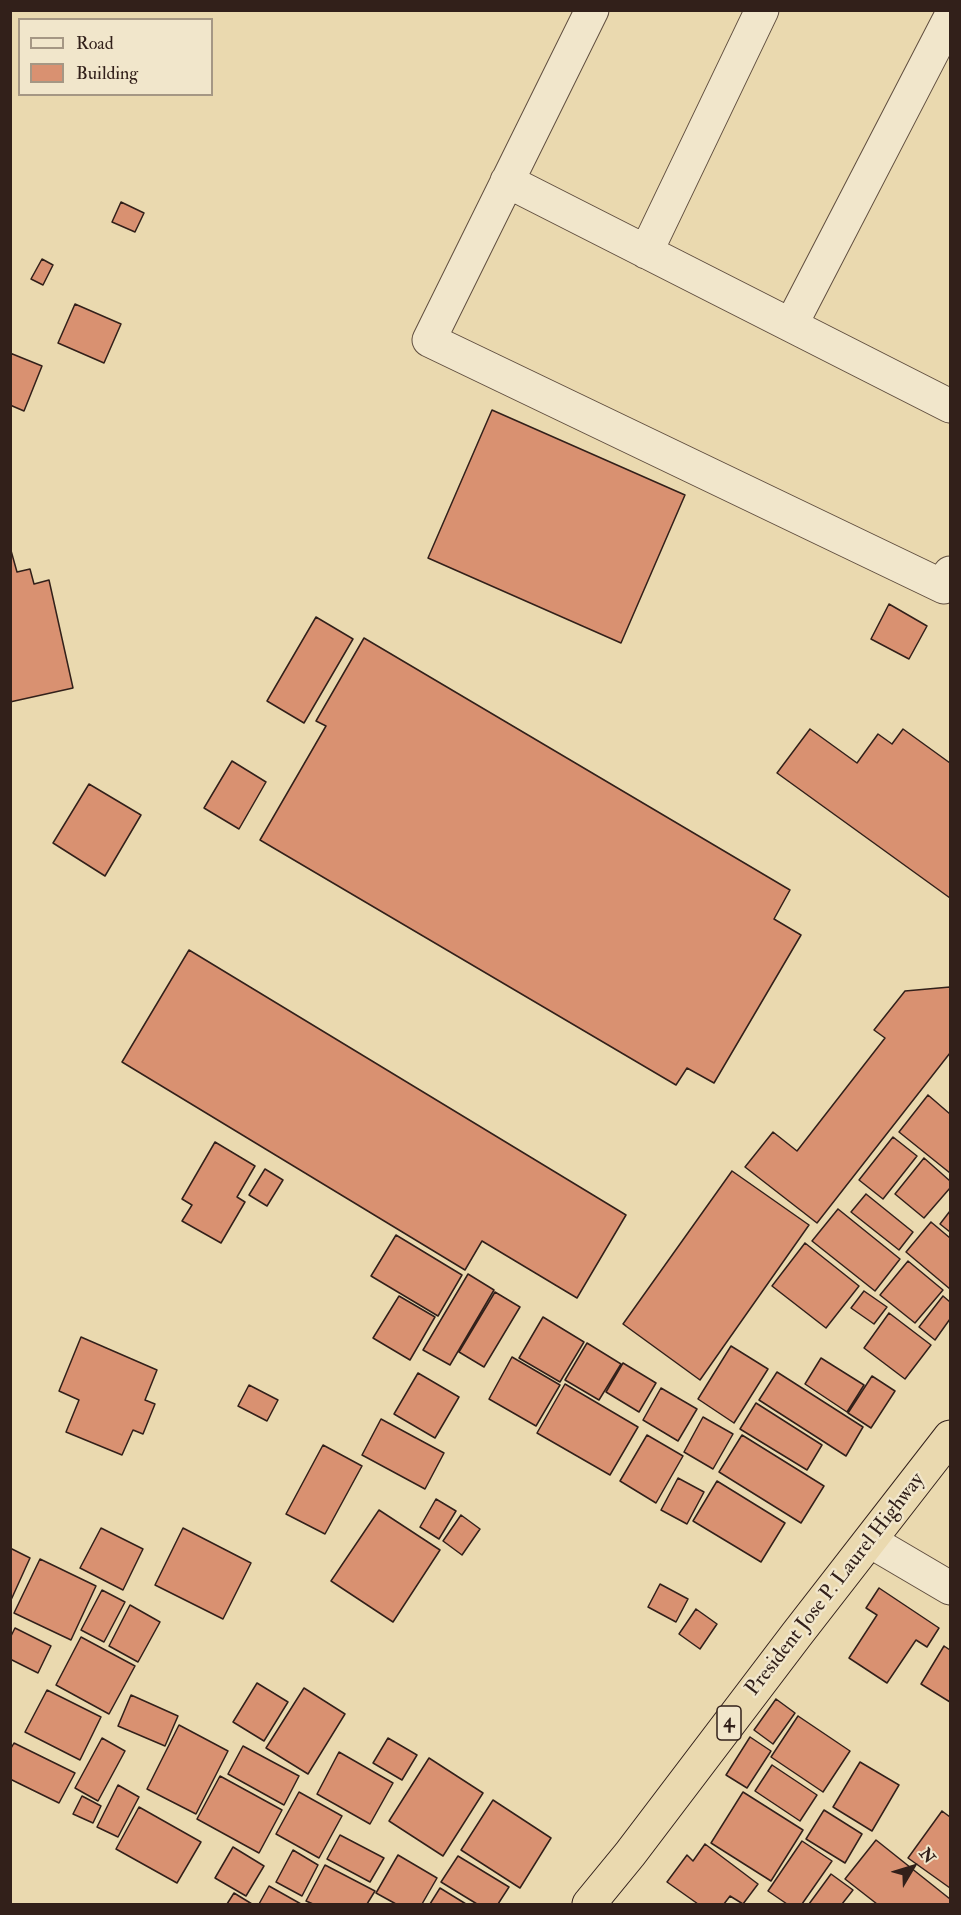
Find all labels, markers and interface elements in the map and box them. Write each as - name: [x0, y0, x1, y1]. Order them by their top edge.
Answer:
- legend: [18, 18, 213, 96]
- text: Road: [76, 32, 114, 55]
- text: Building: [76, 62, 138, 85]
- street label: President Jose P. Laurel Highway: [741, 1468, 931, 1702]
- road number: 4: [717, 1706, 741, 1740]
- north arrow: [883, 1837, 943, 1897]
- text: N: [915, 1844, 939, 1868]

